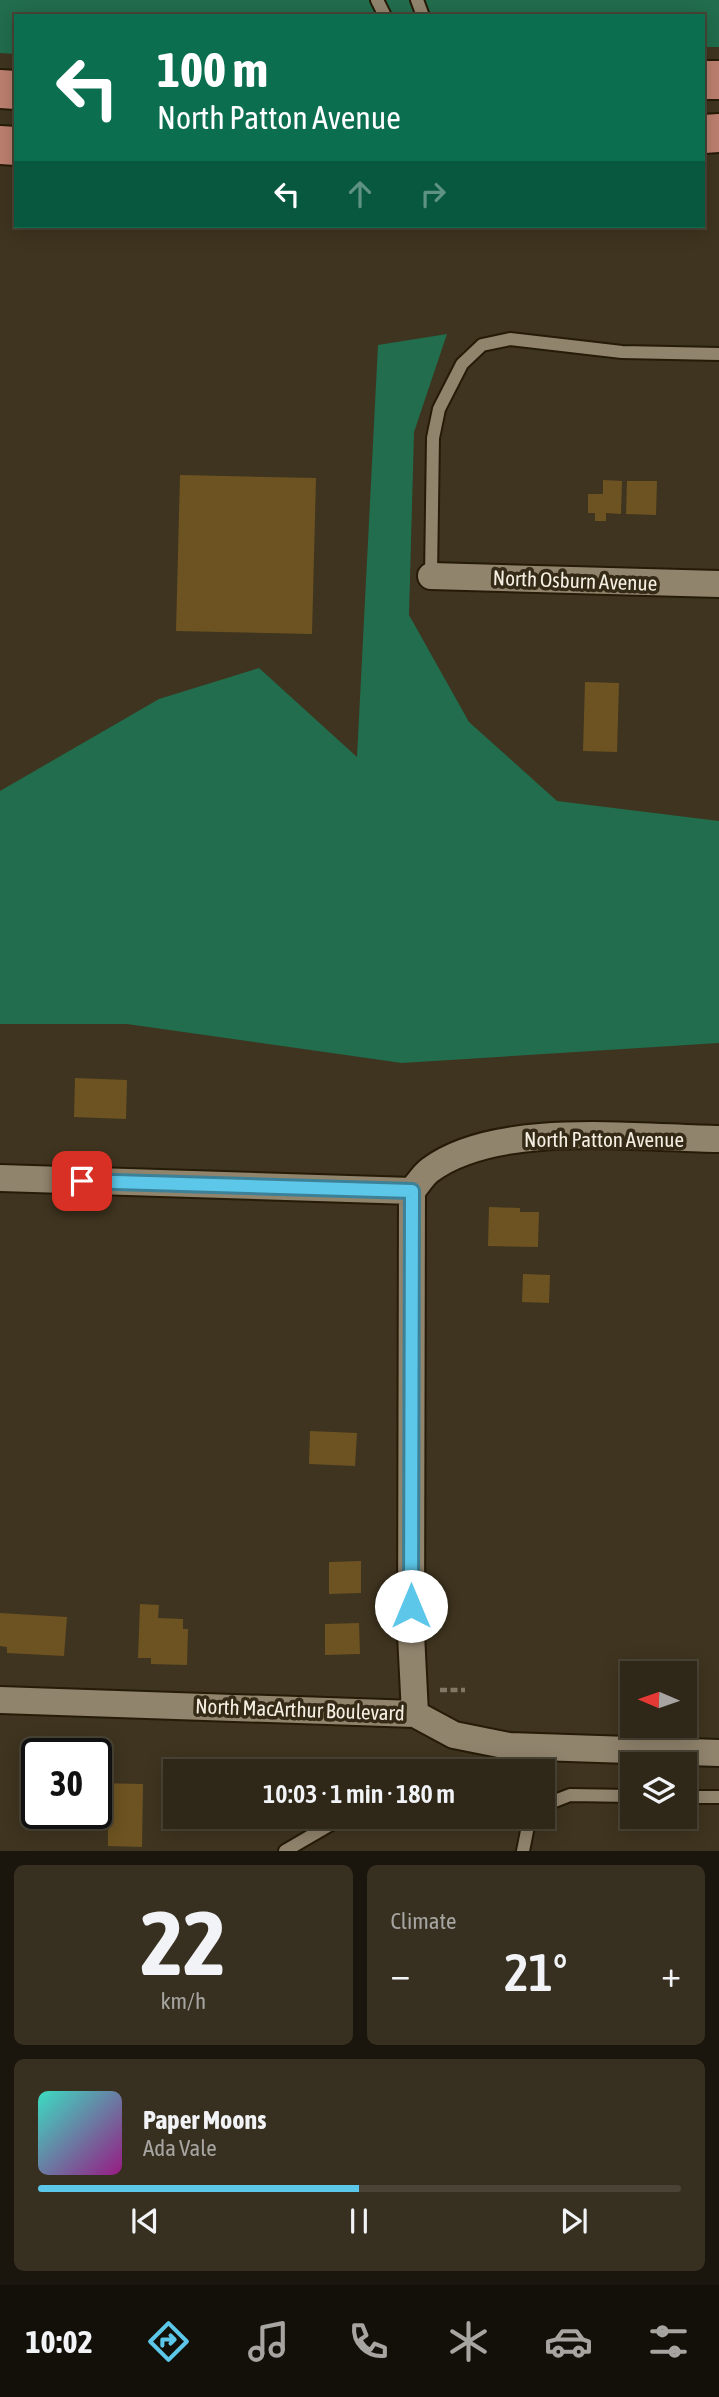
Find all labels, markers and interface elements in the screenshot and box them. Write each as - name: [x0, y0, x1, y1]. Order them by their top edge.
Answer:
- text: 100 m: [157, 41, 268, 97]
- icon: left: [42, 42, 133, 133]
- text: North Patton Avenue: [157, 99, 401, 136]
- icon: left: [268, 175, 306, 213]
- icon: ahead: [341, 175, 379, 213]
- icon: right: [414, 175, 452, 213]
- street label: North Osburn Avenue: [492, 565, 658, 595]
- street label: North Patton Avenue: [524, 1127, 684, 1151]
- pin: [52, 1151, 112, 1211]
- icon: arrive: [63, 1162, 101, 1200]
- position arrow: [374, 1569, 448, 1643]
- north arrow: [620, 1661, 696, 1738]
- map controls: [620, 1661, 697, 1829]
- street label: North MacArthur Boulevard: [195, 1693, 405, 1725]
- speed limit sign: 30: [21, 1738, 112, 1829]
- button: layers: [620, 1752, 697, 1829]
- text: 10:03 · 1 min · 180 m: [263, 1779, 455, 1809]
- text: 22: [140, 1890, 226, 1994]
- text: Climate: [391, 1908, 456, 1934]
- text: 21°: [504, 1942, 567, 2002]
- text: −: [391, 1952, 410, 1995]
- text: +: [661, 1952, 681, 1995]
- text: km/h: [160, 1988, 206, 2014]
- text: Paper Moons: [143, 2105, 266, 2135]
- text: Ada Vale: [143, 2135, 217, 2161]
- icon: previous: [126, 2202, 164, 2240]
- icon: pause: [340, 2202, 378, 2240]
- icon: next: [555, 2202, 593, 2240]
- icon: directions: [144, 2317, 193, 2366]
- icon: music: [244, 2317, 293, 2366]
- icon: phone: [344, 2317, 393, 2366]
- icon: climate: [444, 2317, 493, 2366]
- icon: car: [544, 2317, 593, 2366]
- icon: filters: [644, 2317, 693, 2366]
- text: 10:02: [26, 2323, 93, 2360]

